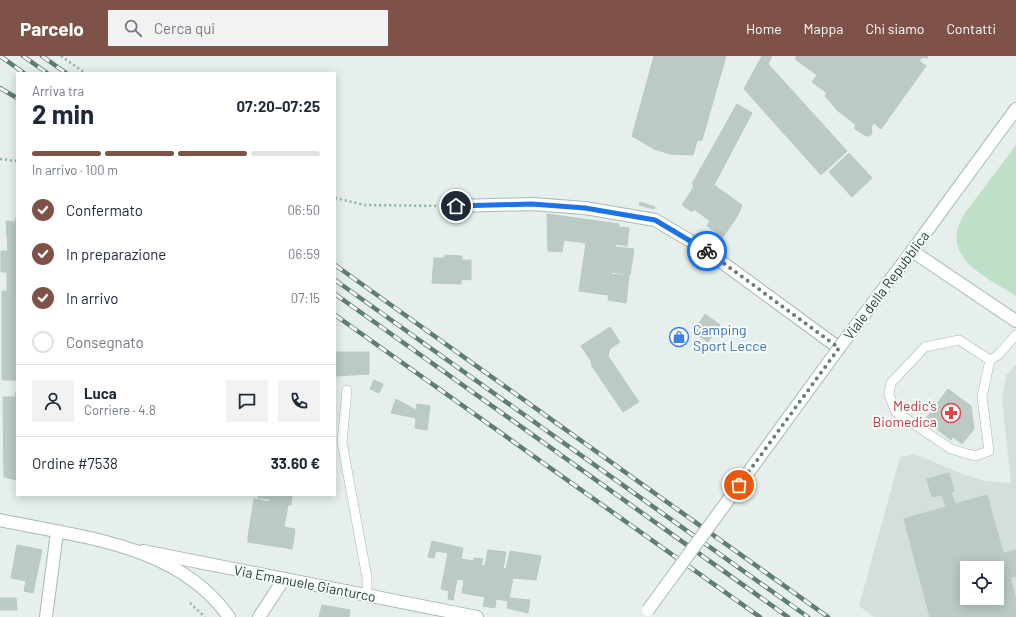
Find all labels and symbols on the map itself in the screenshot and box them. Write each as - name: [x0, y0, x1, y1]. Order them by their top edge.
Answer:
- pin: [439, 189, 473, 223]
- street label: Viale della Repubblica: [840, 227, 932, 343]
- courier: [687, 231, 727, 271]
- place label: Camping Sport Lecce: [693, 321, 767, 354]
- shop icon: Camping Sport Lecce: [668, 326, 690, 348]
- place label: Medic's Biomedica: [872, 397, 937, 430]
- pharmacy icon: Medic's Biomedica: [940, 402, 962, 424]
- pin: [722, 468, 756, 502]
- street label: Via Emanuele Gianturco: [233, 561, 377, 605]

